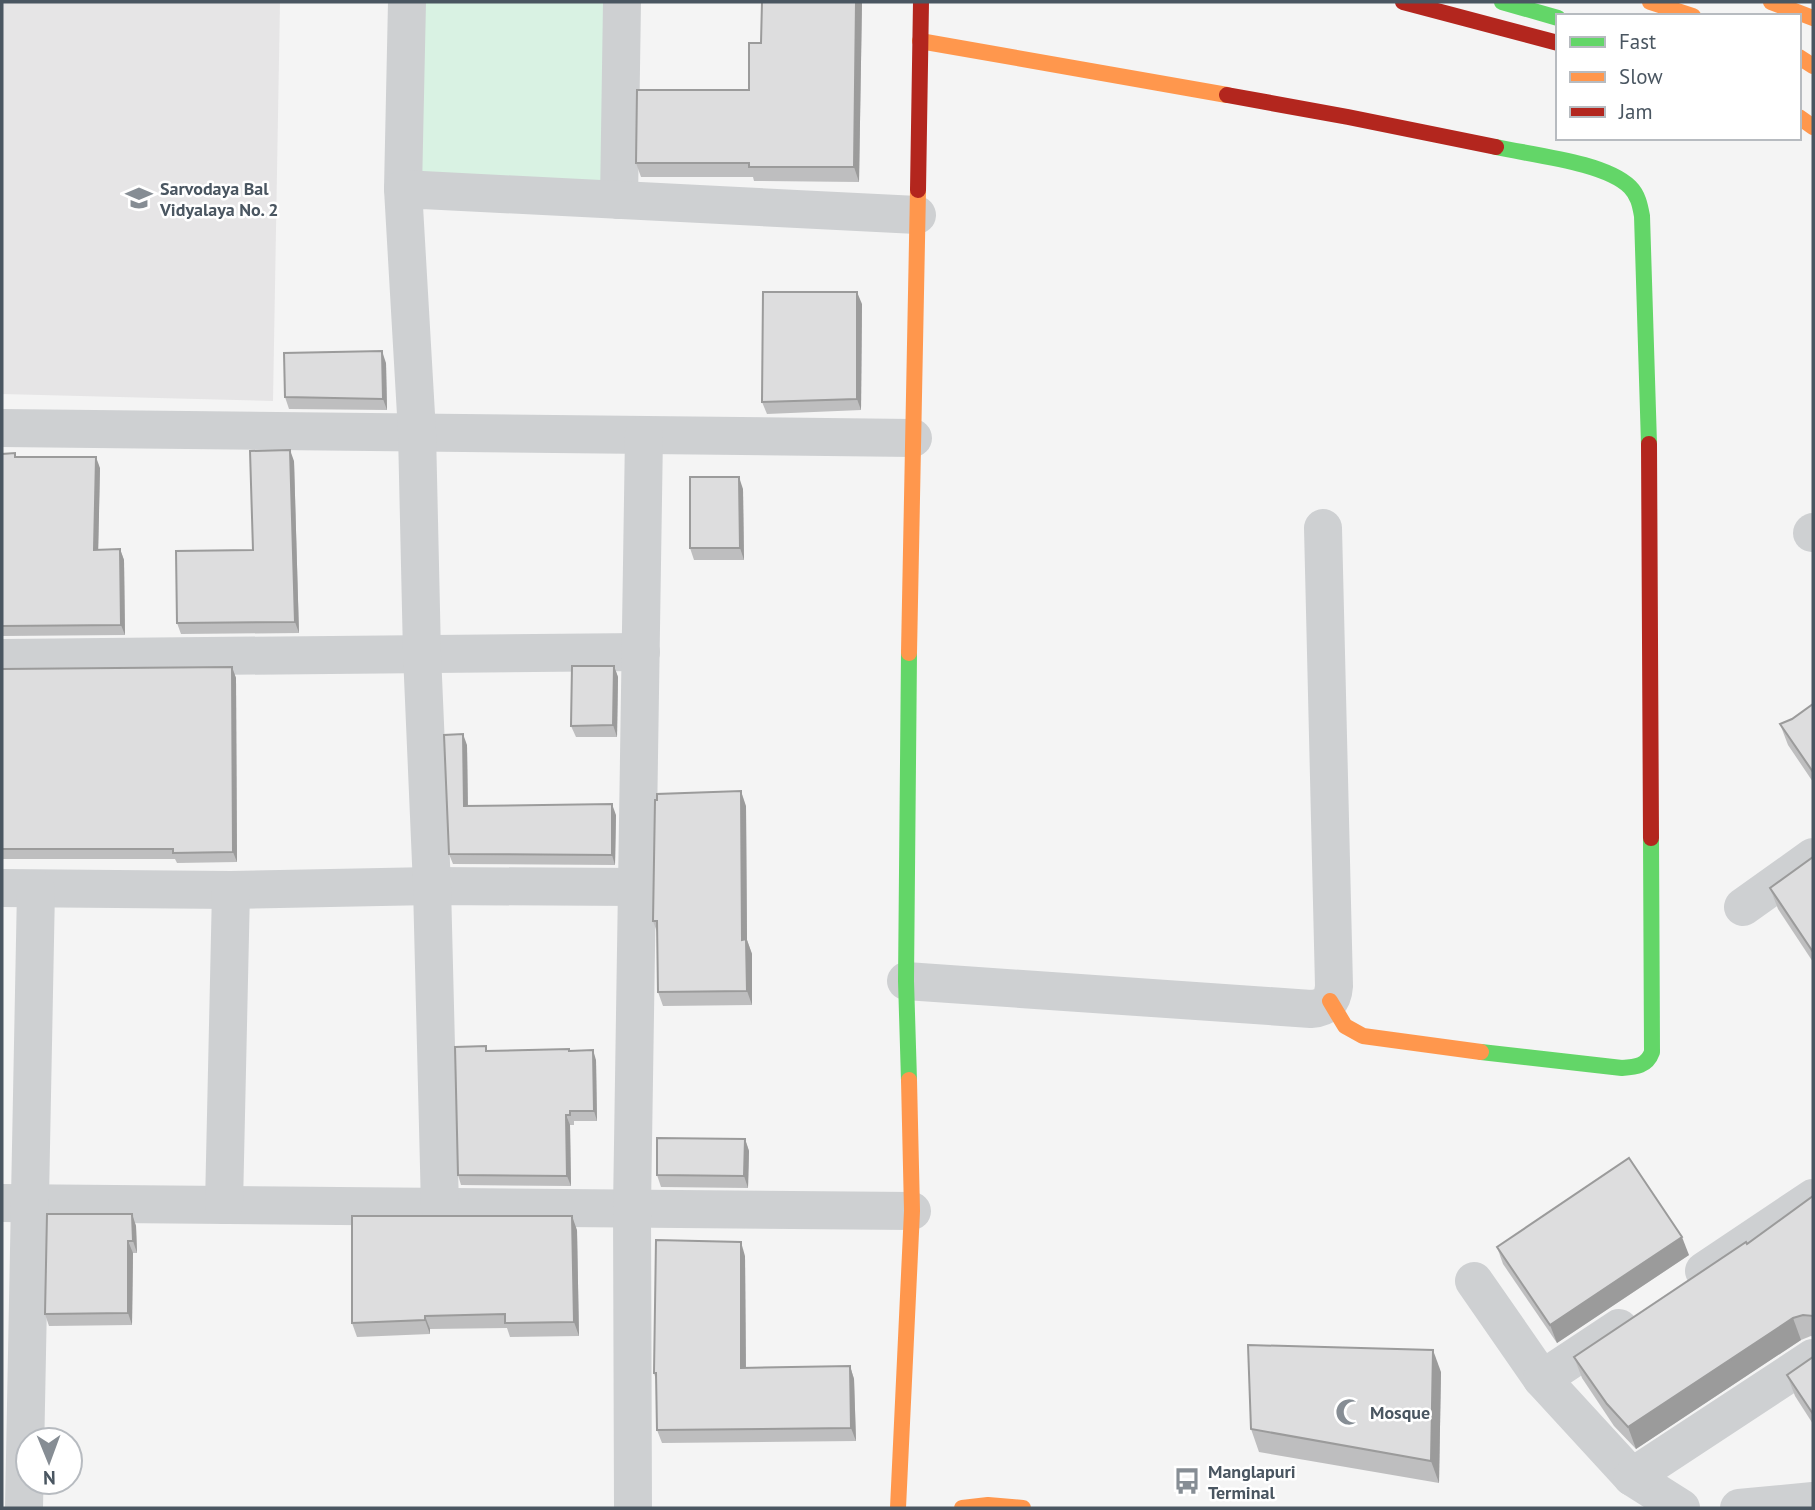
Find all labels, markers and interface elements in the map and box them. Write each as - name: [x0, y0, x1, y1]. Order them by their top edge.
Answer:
- legend: [1556, 14, 1801, 140]
- text: Fast: [1619, 28, 1656, 55]
- text: Slow: [1619, 63, 1663, 90]
- text: Jam: [1618, 98, 1653, 125]
- place label: Sarvodaya Bal Vidyalaya No. 2: [159, 177, 278, 221]
- school or university icon: Sarvodaya Bal Vidyalaya No. 2: [124, 183, 154, 213]
- mosque icon: Mosque: [1334, 1397, 1364, 1427]
- place label: Mosque: [1370, 1401, 1430, 1424]
- north arrow: [14, 1426, 84, 1496]
- place label: Manglapuri Terminal: [1208, 1460, 1296, 1504]
- text: N: [43, 1466, 56, 1490]
- bus stop icon: Manglapuri Terminal: [1172, 1466, 1202, 1496]

